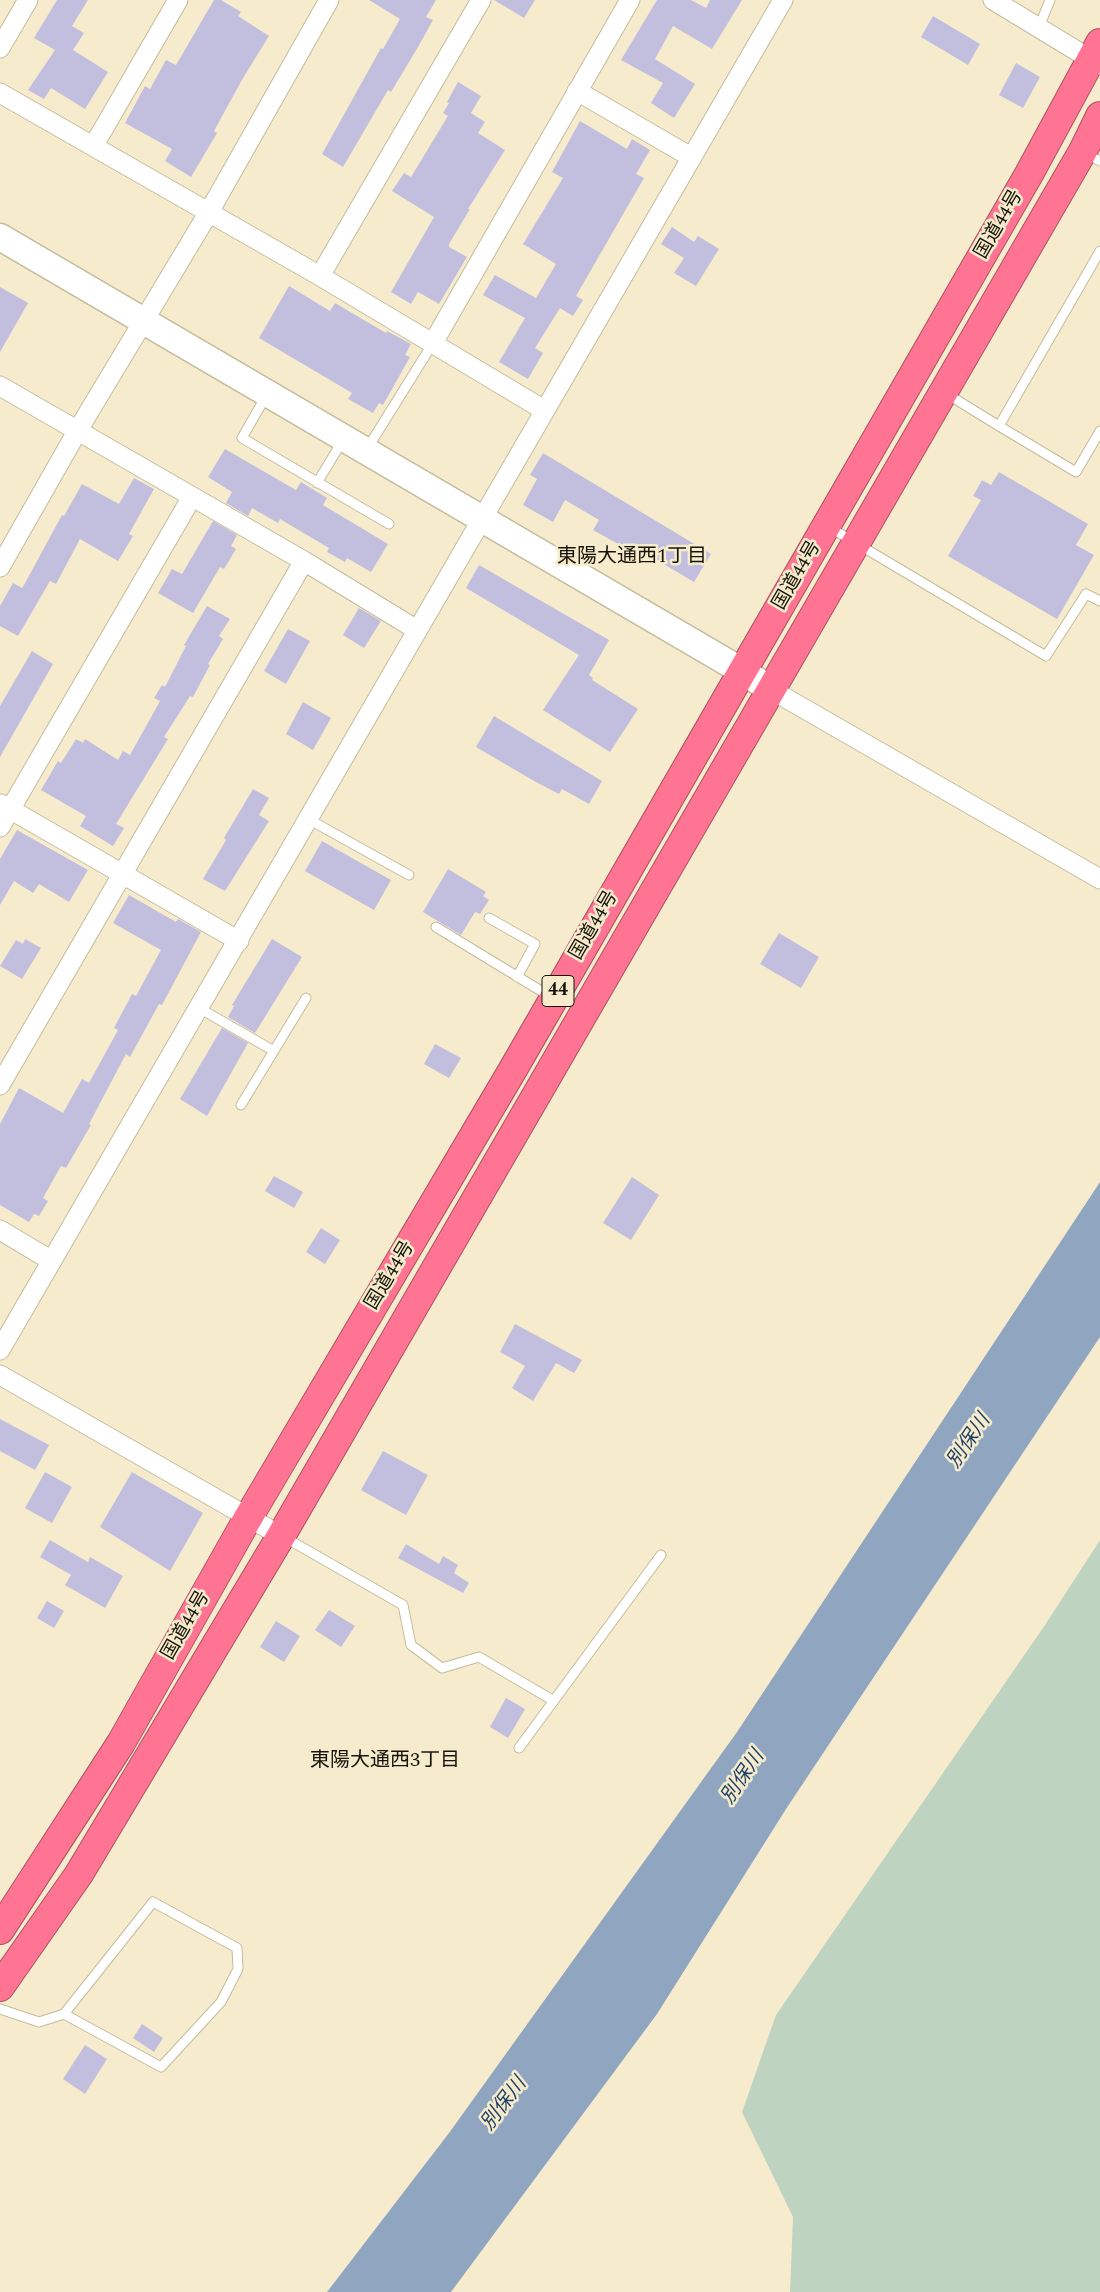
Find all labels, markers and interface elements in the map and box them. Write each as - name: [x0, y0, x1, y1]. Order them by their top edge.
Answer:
- street label: 国道44号: [971, 186, 1029, 264]
- street label: 国道44号: [769, 537, 827, 615]
- district label: 東陽大通西1丁目: [557, 546, 707, 570]
- street label: 国道44号: [566, 887, 624, 965]
- road number: 44: [542, 976, 574, 1006]
- street label: 国道44号: [362, 1238, 420, 1314]
- water label: 別保川: [943, 1410, 997, 1474]
- street label: 国道44号: [158, 1587, 216, 1665]
- water label: 別保川: [717, 1746, 771, 1810]
- district label: 東陽大通西3丁目: [310, 1750, 460, 1774]
- water label: 別保川: [477, 2074, 533, 2136]

